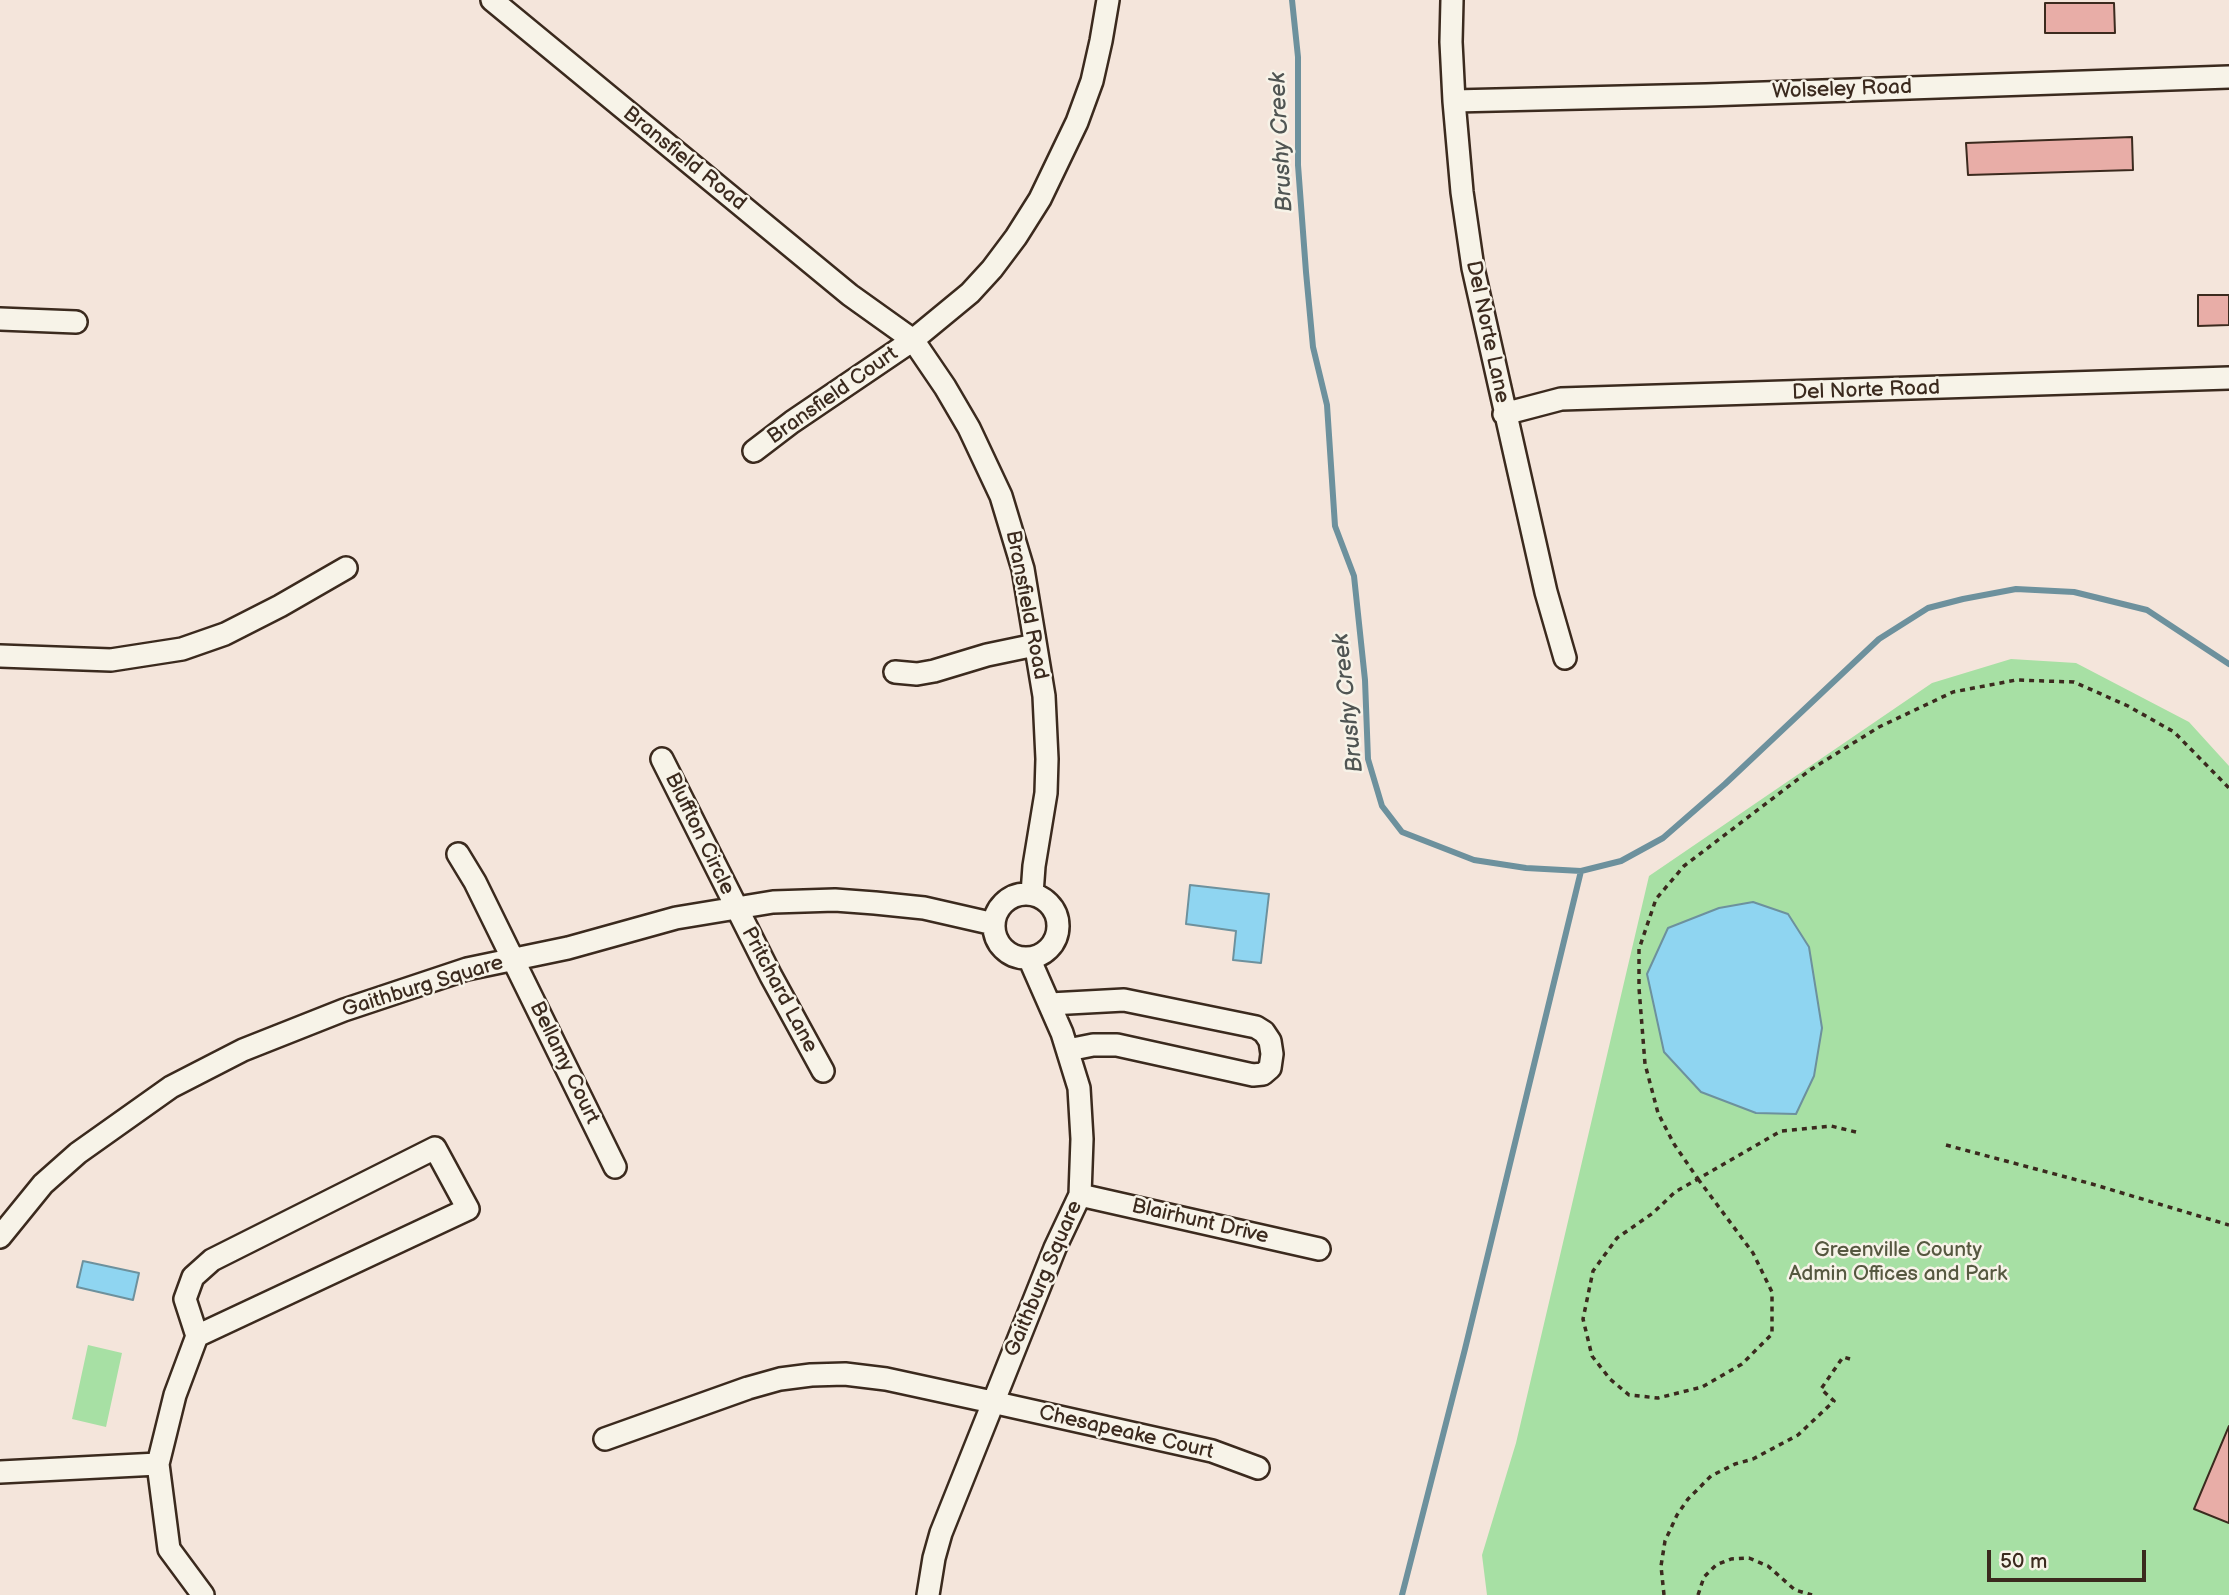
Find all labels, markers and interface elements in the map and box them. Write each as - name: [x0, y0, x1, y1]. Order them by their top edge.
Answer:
- water label: Brushy Creek: [1265, 72, 1299, 212]
- street label: Wolseley Road: [1772, 75, 1912, 105]
- street label: Bransfield Road: [617, 102, 751, 216]
- street label: Del Norte Lane: [1460, 259, 1514, 405]
- street label: Bransfield Court: [763, 342, 903, 450]
- street label: Del Norte Road: [1792, 376, 1940, 406]
- street label: Bransfield Road: [999, 528, 1053, 682]
- water label: Brushy Creek: [1328, 632, 1370, 774]
- street label: Bluffton Circle: [659, 769, 739, 899]
- street label: Pritchard Lane: [735, 923, 823, 1057]
- street label: Gaithburg Square: [339, 951, 507, 1023]
- street label: Bellamy Court: [524, 998, 604, 1128]
- street label: Blairhunt Drive: [1129, 1194, 1271, 1250]
- street label: Gaithburg Square: [1000, 1197, 1088, 1361]
- park label: Greenville County Admin Offices and Park: [1789, 1238, 2007, 1288]
- street label: Chesapeake Court: [1036, 1401, 1216, 1465]
- scale bar: [1991, 1536, 2150, 1580]
- text: 50 m: [2000, 1549, 2047, 1574]

